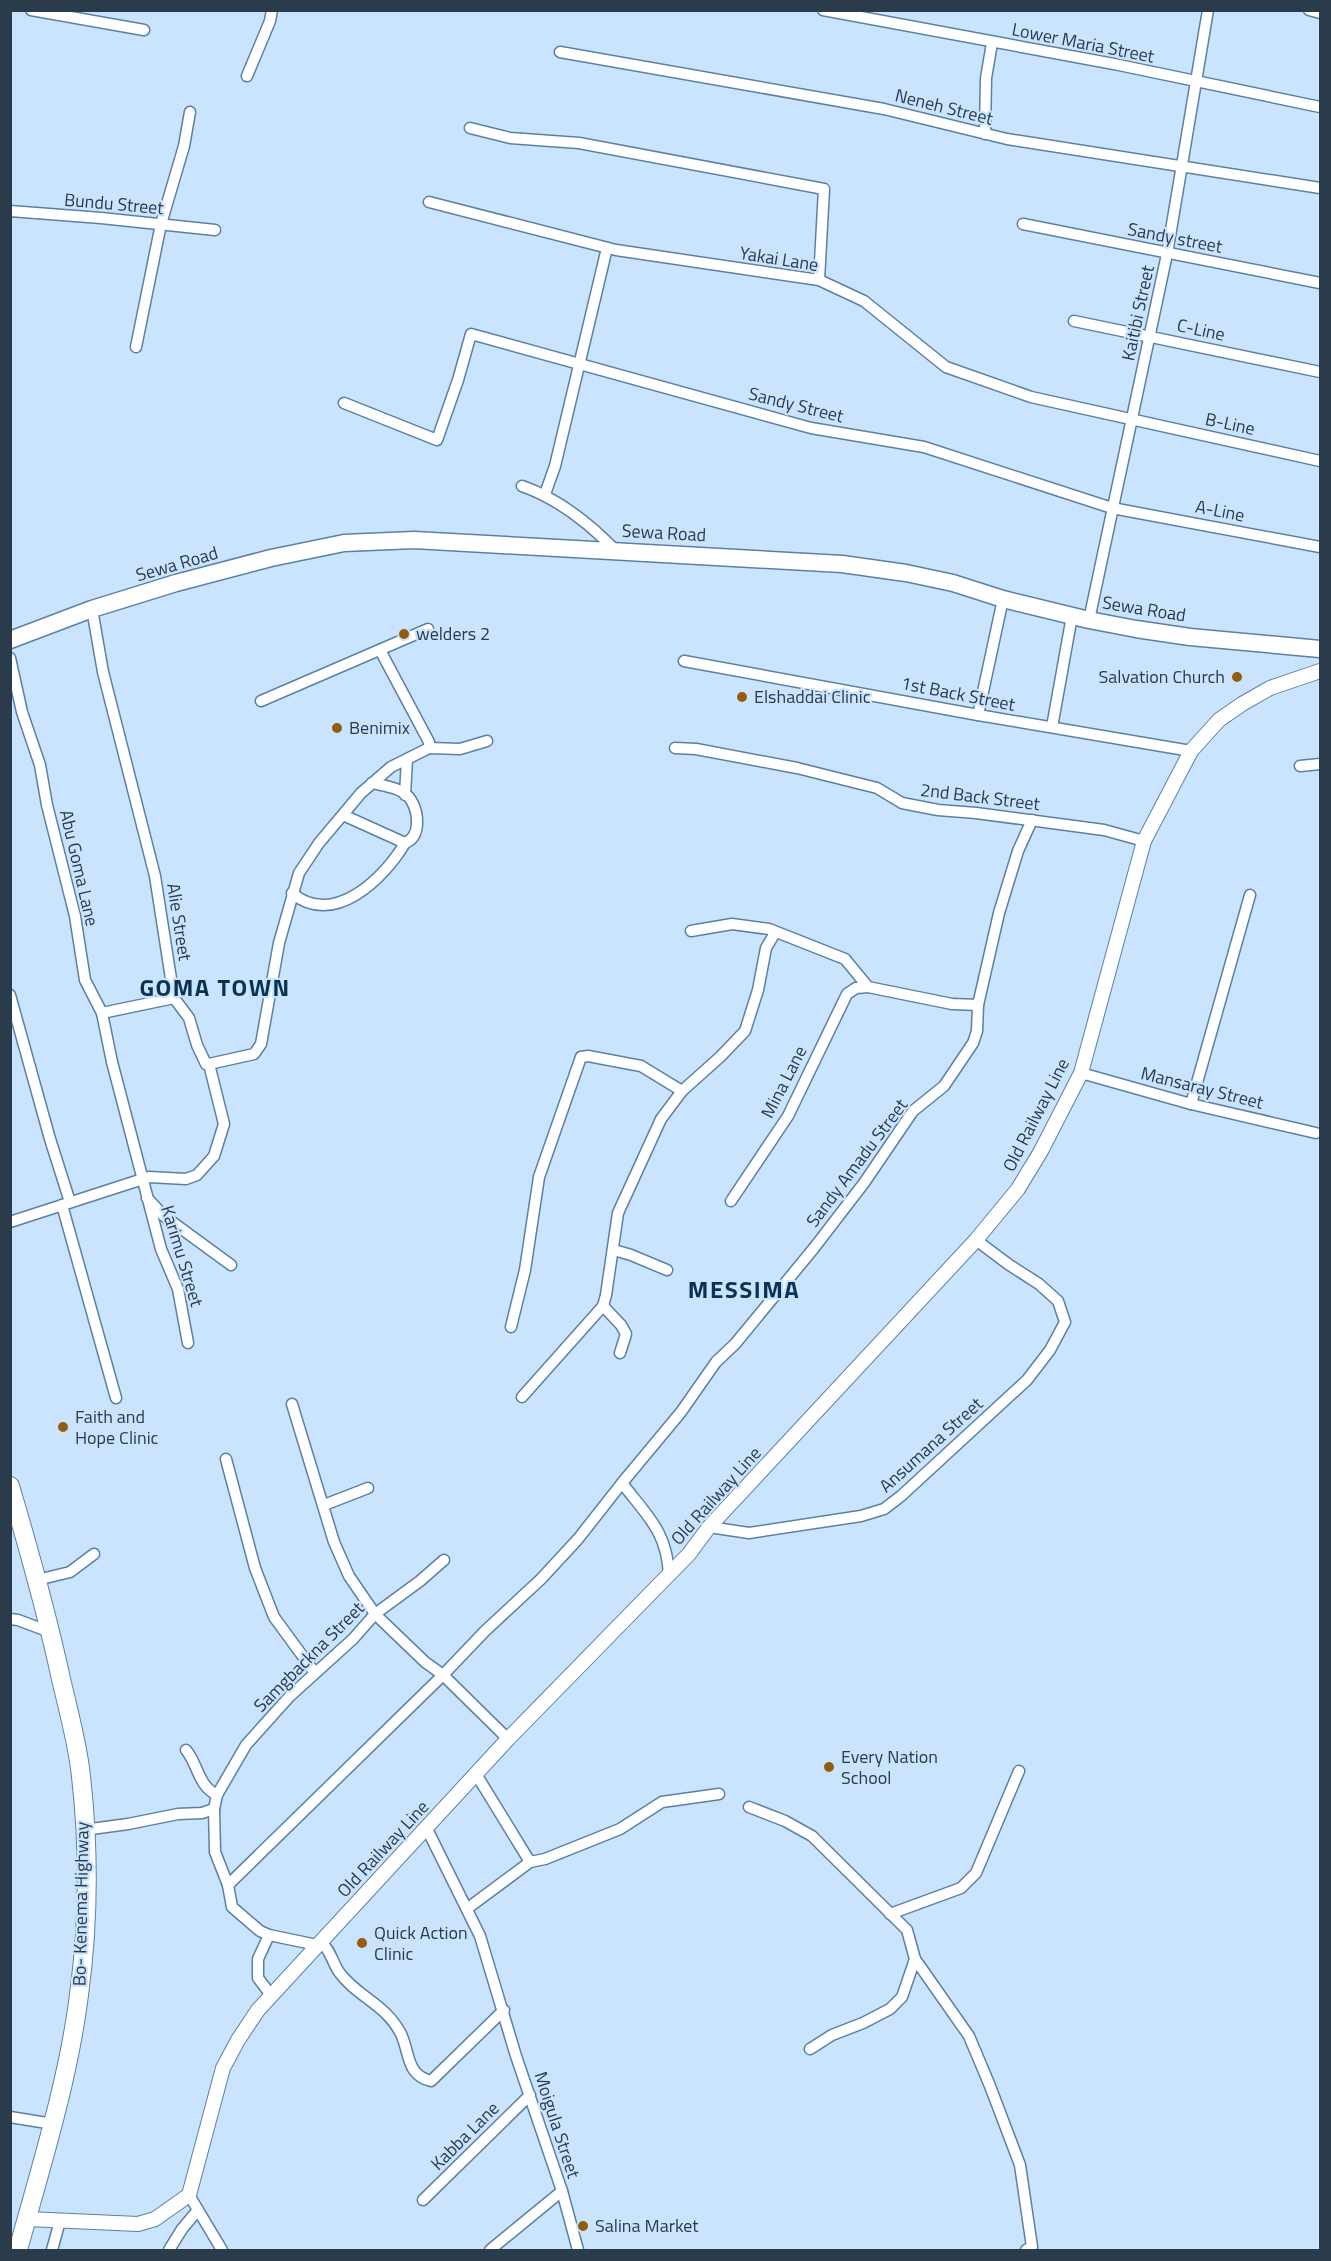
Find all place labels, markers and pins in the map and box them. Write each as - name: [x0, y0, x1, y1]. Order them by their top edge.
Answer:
- place label: welders 2: [416, 620, 490, 647]
- marker: welders 2: [397, 627, 411, 641]
- place label: Salvation Church: [1099, 663, 1225, 690]
- marker: Salvation Church: [1230, 670, 1244, 684]
- place label: Elshaddai Clinic: [754, 683, 871, 710]
- marker: Elshaddai Clinic: [735, 690, 749, 704]
- place label: Benimix: [349, 714, 410, 741]
- marker: Benimix: [330, 721, 344, 735]
- place label: Faith and Hope Clinic: [75, 1403, 159, 1451]
- marker: Faith and Hope Clinic: [56, 1420, 70, 1434]
- place label: Every Nation School: [841, 1743, 938, 1791]
- marker: Every Nation School: [822, 1760, 836, 1774]
- place label: Quick Action Clinic: [374, 1919, 468, 1967]
- marker: Quick Action Clinic: [355, 1936, 369, 1950]
- place label: Salina Market: [595, 2212, 699, 2239]
- marker: Salina Market: [576, 2219, 590, 2233]

